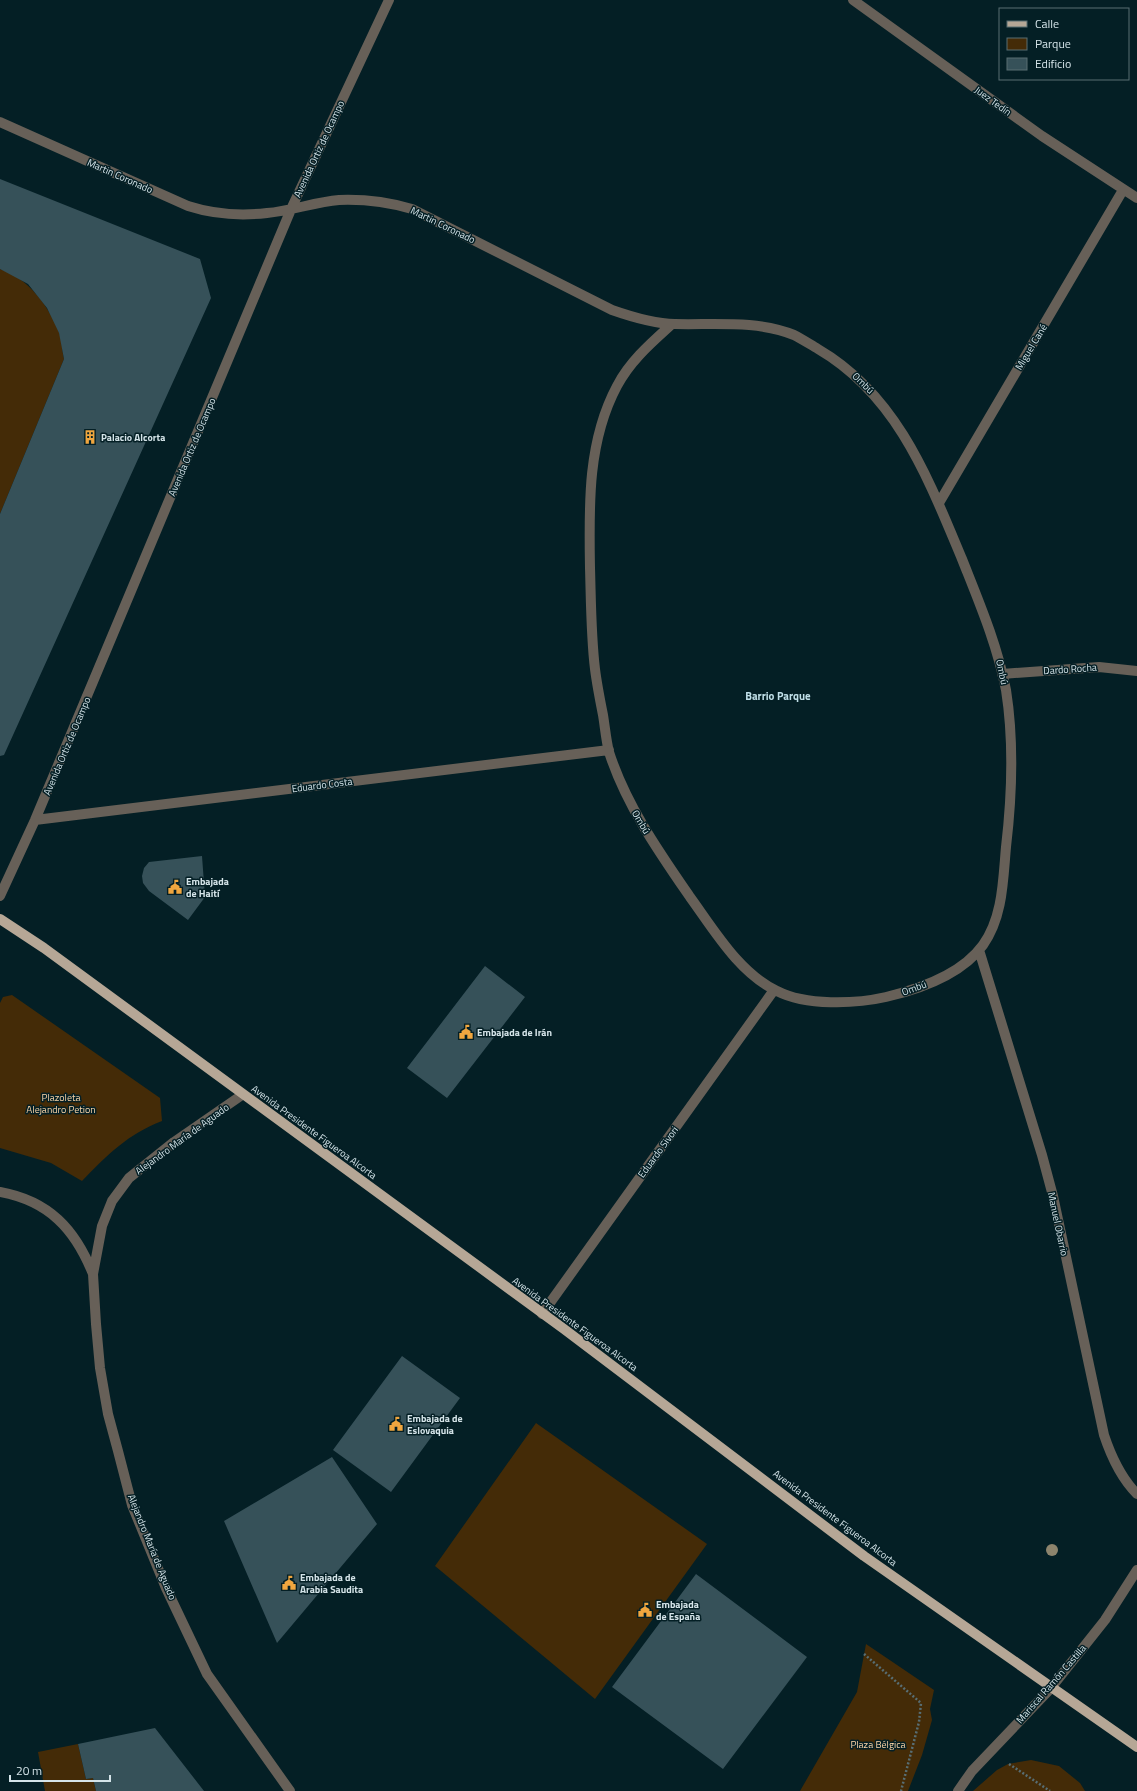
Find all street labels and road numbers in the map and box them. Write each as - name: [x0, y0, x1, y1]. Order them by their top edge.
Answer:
- street label: Juez Tedín: [972, 83, 1014, 119]
- street label: Avenida Ortiz de Ocampo: [290, 98, 348, 200]
- street label: Martin Coronado: [85, 155, 155, 197]
- street label: Martin Coronado: [408, 203, 478, 247]
- street label: Miguel Cané: [1011, 321, 1051, 373]
- street label: Ombú: [849, 369, 877, 397]
- street label: Avenida Ortiz de Ocampo: [164, 395, 220, 499]
- street label: Ombú: [992, 658, 1012, 686]
- street label: Dardo Rocha: [1043, 660, 1097, 678]
- street label: Avenida Ortiz de Ocampo: [39, 694, 95, 798]
- street label: Eduardo Costa: [291, 774, 353, 796]
- street label: Ombú: [628, 807, 654, 837]
- street label: Ombú: [899, 977, 929, 999]
- street label: Avenida Presidente Figueroa Alcorta: [248, 1081, 380, 1183]
- street label: Alejandro María de Aguado: [132, 1100, 232, 1178]
- street label: Eduardo Sivori: [634, 1123, 682, 1181]
- street label: Manuel Obarrio: [1044, 1191, 1072, 1257]
- street label: Avenida Presidente Figueroa Alcorta: [509, 1273, 641, 1375]
- street label: Avenida Presidente Figueroa Alcorta: [770, 1466, 900, 1570]
- street label: Alejandro María de Aguado: [124, 1492, 180, 1602]
- street label: Mariscal Ramón Castilla: [1012, 1641, 1090, 1727]

